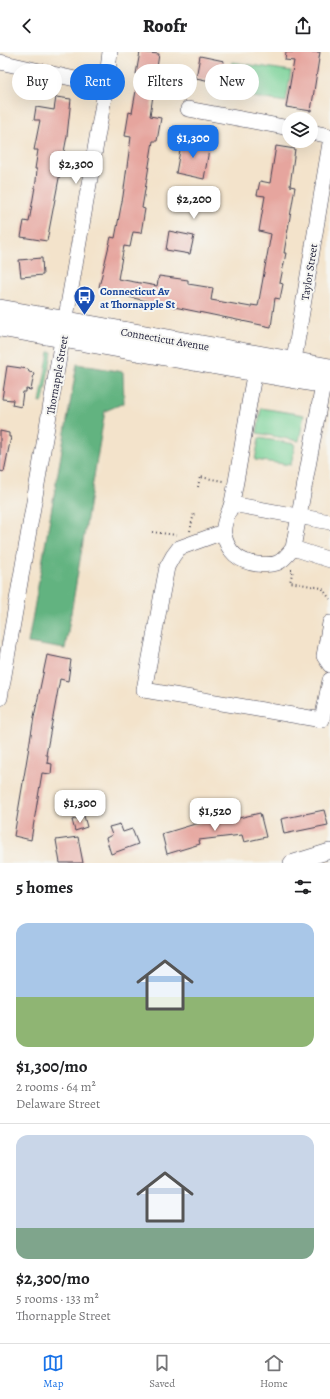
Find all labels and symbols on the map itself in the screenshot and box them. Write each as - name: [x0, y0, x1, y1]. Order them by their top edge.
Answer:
- pin: $1,300: [160, 125, 226, 159]
- pin: $2,300: [43, 151, 109, 185]
- pin: $2,200: [161, 186, 227, 220]
- street label: Taylor Street: [298, 242, 321, 301]
- bus stop icon: Connecticut Av at Thornapple St: [71, 284, 97, 317]
- place label: Connecticut Av at Thornapple St: [100, 284, 175, 312]
- street label: Connecticut Avenue: [119, 324, 210, 355]
- street label: Thornapple Street: [43, 334, 72, 416]
- pin: $1,300: [47, 790, 113, 824]
- pin: $1,520: [182, 798, 248, 832]

